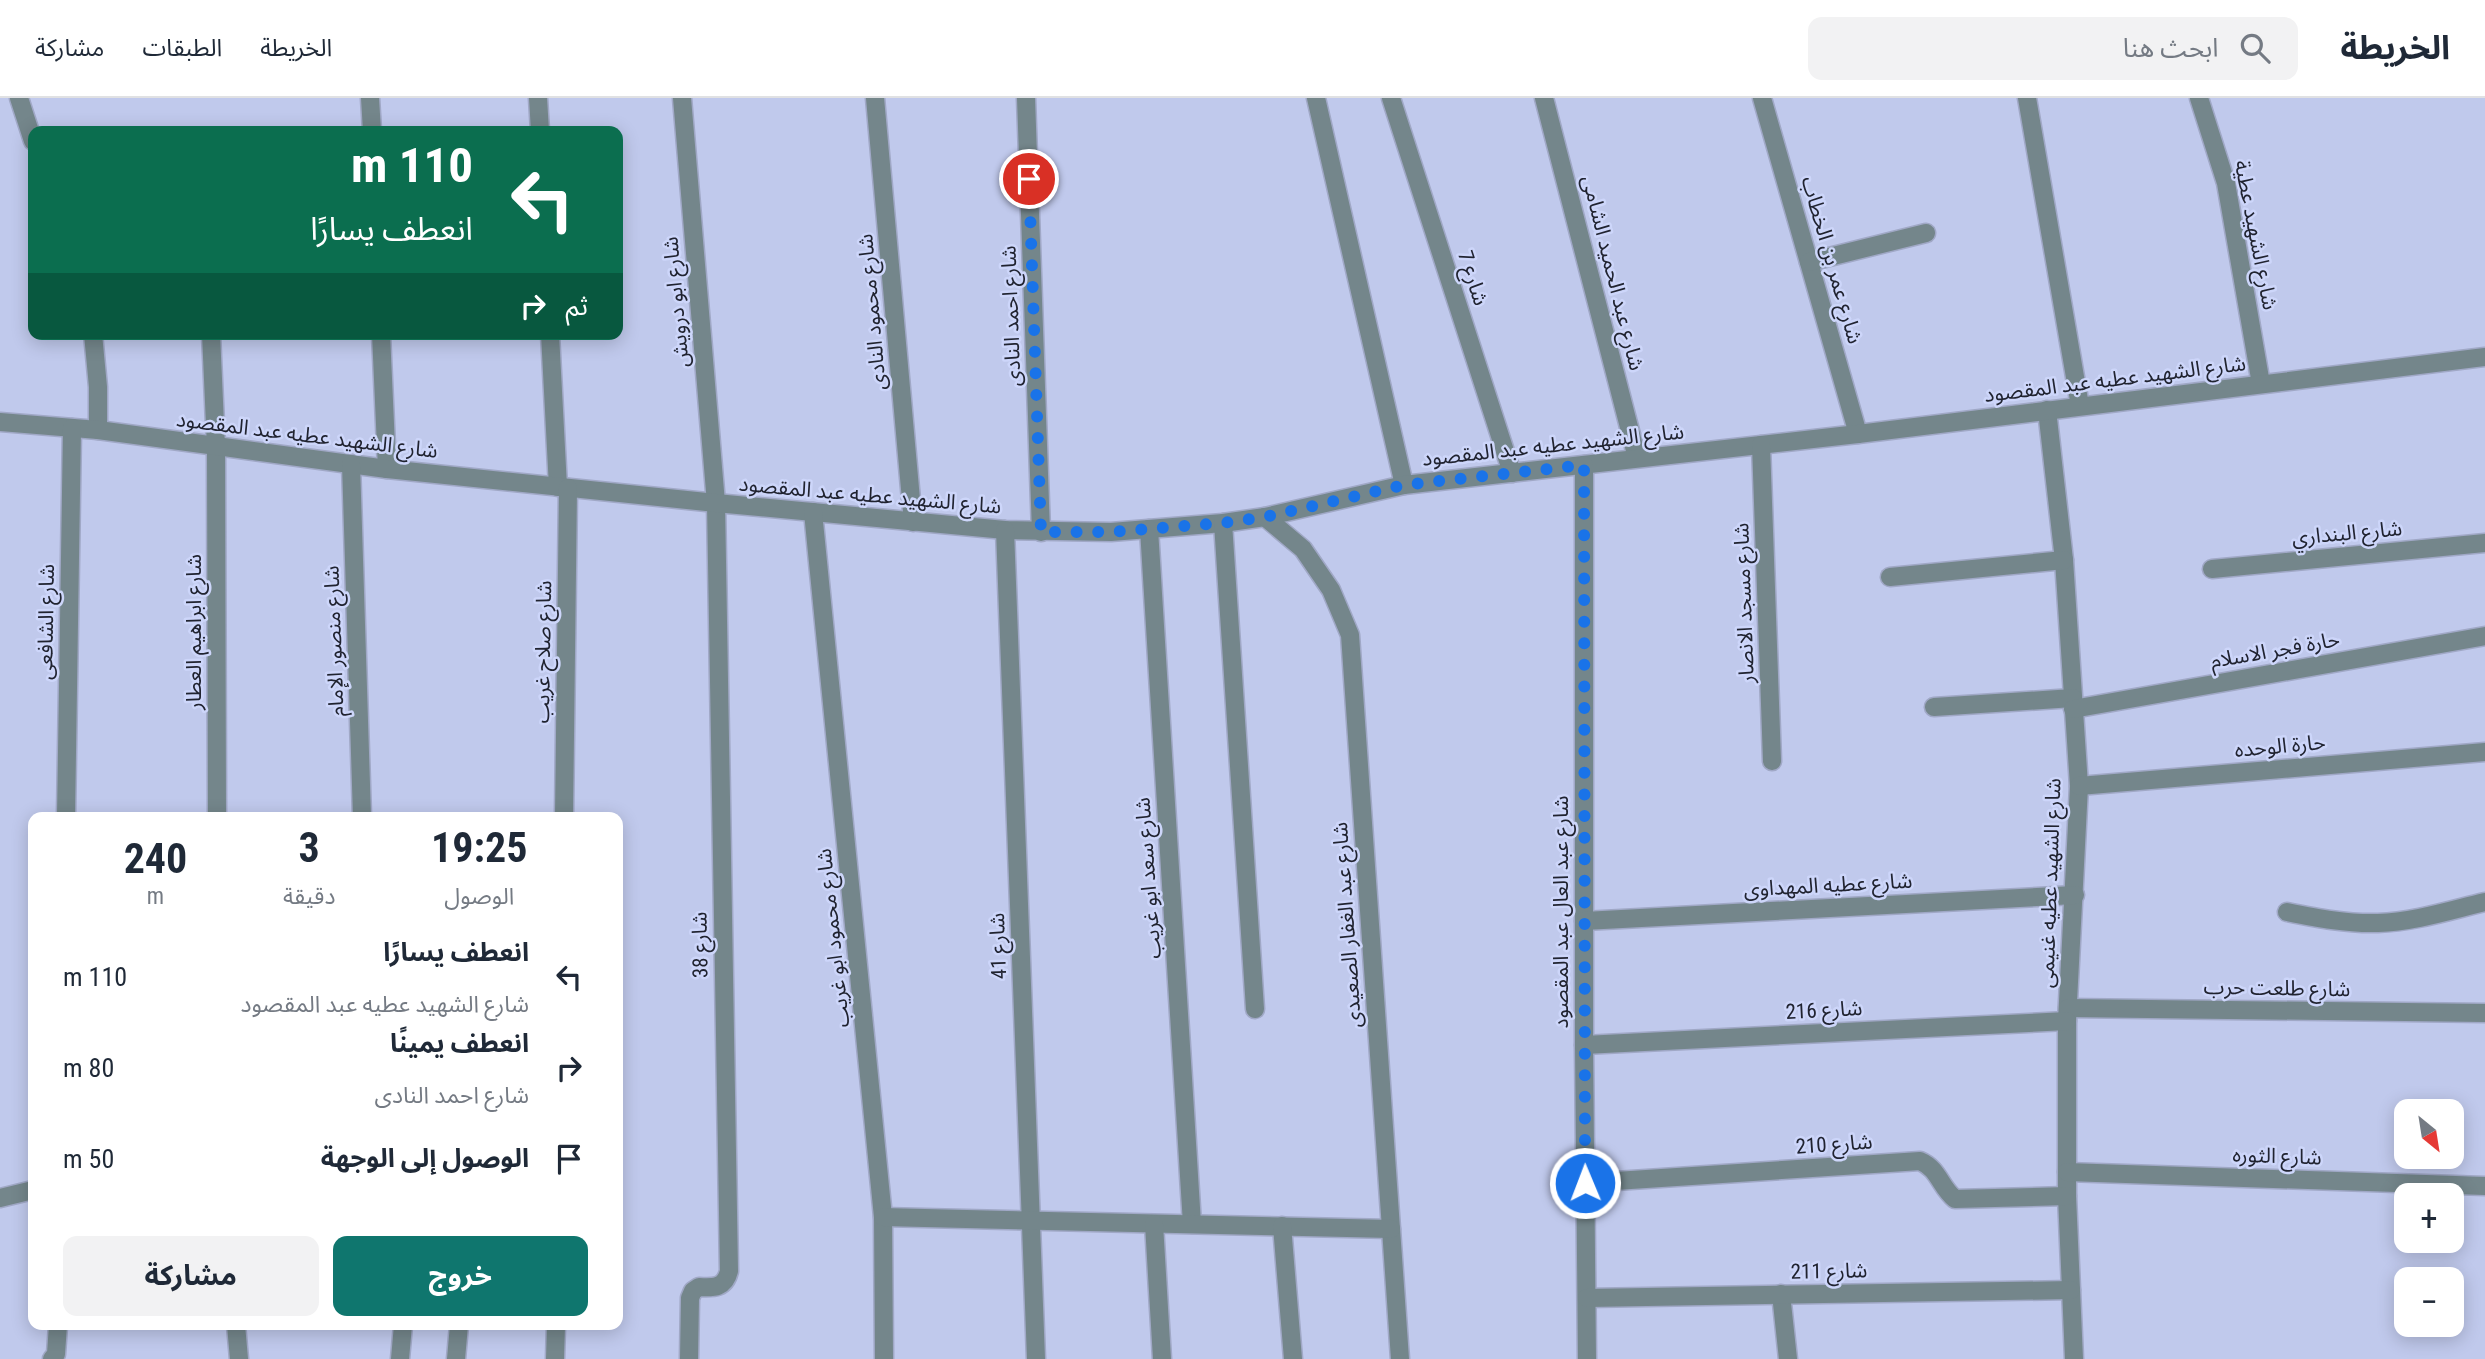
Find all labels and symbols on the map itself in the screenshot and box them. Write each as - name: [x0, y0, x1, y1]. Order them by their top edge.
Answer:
- pin: [999, 149, 1059, 209]
- street label: شارع الشهيد عطية: [2227, 158, 2282, 312]
- street label: شارع عبد الحميد الشامى: [1574, 173, 1649, 374]
- street label: شارع عمر بن الخطاب: [1794, 173, 1867, 347]
- street label: شارع محمود النادى: [853, 233, 894, 391]
- street label: شارع ابو درويش: [658, 235, 697, 368]
- street label: شارع احمد النادى: [997, 245, 1028, 387]
- street label: شارع 7: [1450, 248, 1493, 309]
- street label: شارع الشهيد عطيه عبد المقصود: [1983, 351, 2248, 410]
- street label: شارع الشهيد عطيه عبد المقصود: [174, 407, 439, 466]
- street label: شارع الشهيد عطيه عبد المقصود: [1421, 419, 1686, 474]
- street label: شارع الشهيد عطيه عبد المقصود: [737, 472, 1002, 521]
- street label: شارع البنداري: [2291, 516, 2403, 554]
- street label: شارع مسجد الانصار: [1729, 522, 1762, 685]
- street label: شارع ابراهيم العطار: [182, 554, 209, 711]
- street label: شارع الشافعى: [33, 564, 62, 680]
- street label: شارع منصور الإمام: [319, 565, 353, 717]
- street label: شارع صلاح غريب: [530, 580, 559, 724]
- street label: حارة فجر الاسلام: [2208, 627, 2342, 677]
- street label: حارة الوحده: [2234, 730, 2326, 762]
- street label: شارع الشهيد عطيه غنيمى: [2034, 778, 2069, 988]
- street label: شارع عبد العال عبد المقصود: [1549, 795, 1576, 1029]
- street label: شارع سعد ابو غريب: [1130, 796, 1169, 960]
- street label: شارع عبد الغفار الصعيدى: [1328, 821, 1369, 1029]
- street label: شارع محمود ابو غريب: [812, 847, 857, 1029]
- street label: شارع عطيه المهداوى: [1743, 869, 1913, 904]
- street label: شارع 38: [687, 912, 716, 978]
- street label: شارع 41: [985, 912, 1014, 980]
- street label: شارع طلعت حرب: [2203, 975, 2350, 1004]
- street label: شارع 216: [1785, 996, 1863, 1027]
- north arrow: [2394, 1099, 2464, 1169]
- street label: شارع 210: [1795, 1129, 1873, 1162]
- street label: شارع الثوره: [2232, 1142, 2322, 1173]
- position arrow: [1548, 1146, 1622, 1220]
- street label: شارع 211: [1790, 1258, 1868, 1287]

